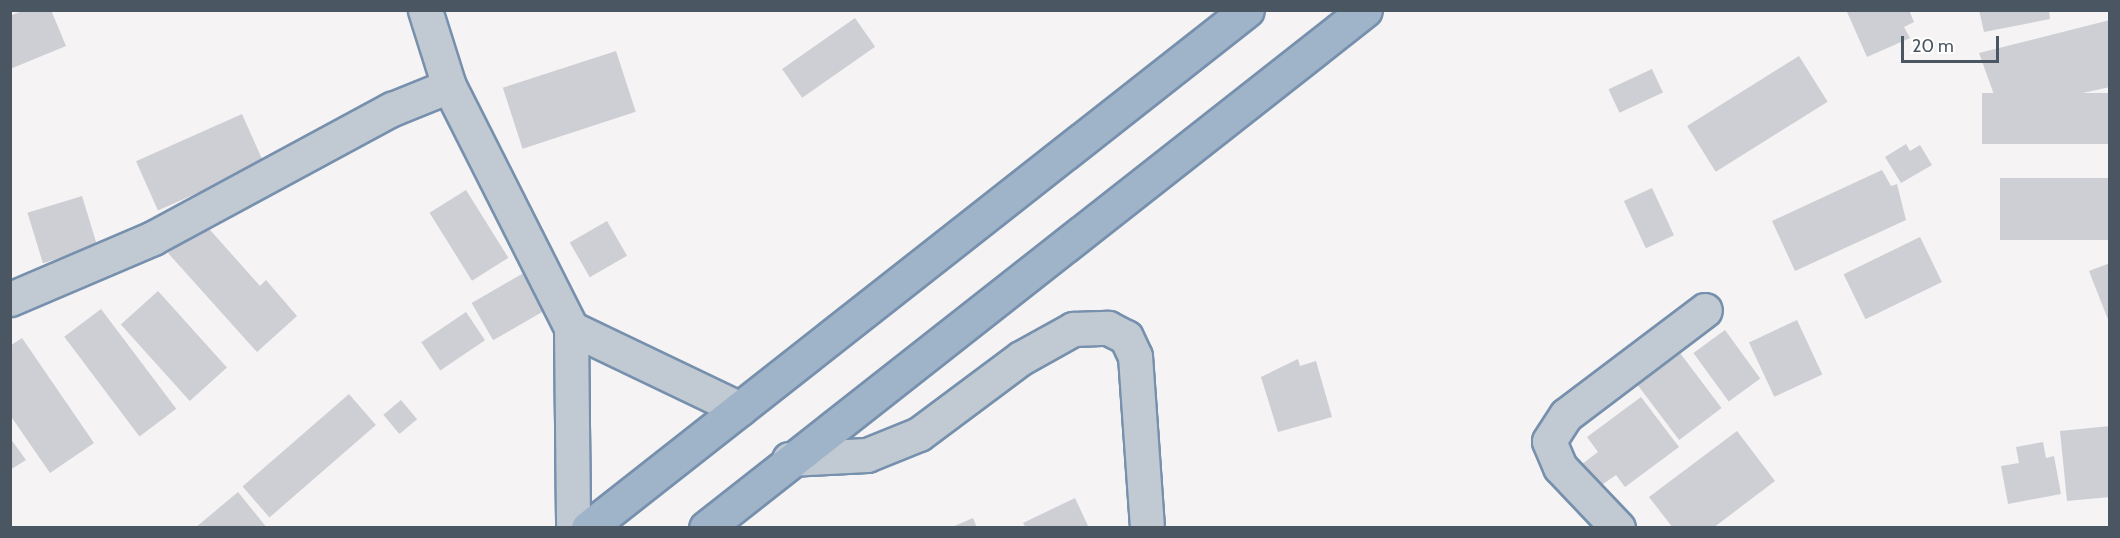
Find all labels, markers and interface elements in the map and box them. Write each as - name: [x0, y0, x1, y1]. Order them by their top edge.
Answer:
- scale bar: [1904, 24, 2002, 62]
- text: 20 m: [1912, 35, 1954, 57]

